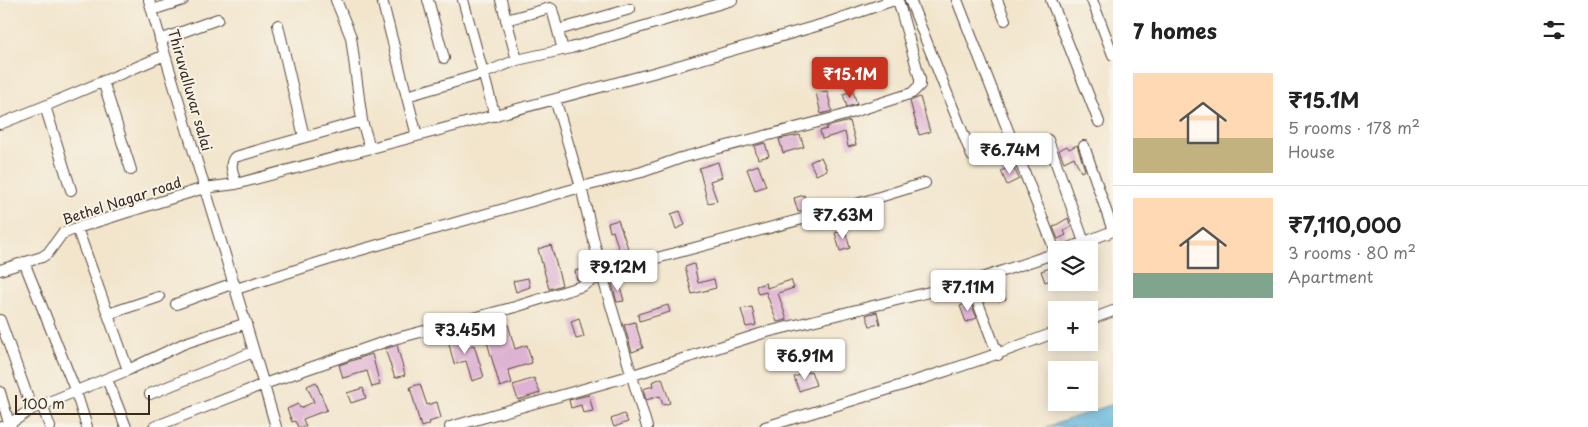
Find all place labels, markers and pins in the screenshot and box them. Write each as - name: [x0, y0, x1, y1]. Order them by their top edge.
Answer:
- pin: ₹15.1M: [809, 56, 891, 99]
- pin: ₹6.74M: [969, 132, 1051, 175]
- pin: ₹7.63M: [802, 198, 884, 240]
- pin: ₹9.12M: [577, 250, 659, 292]
- pin: ₹7.11M: [927, 270, 1009, 312]
- pin: ₹3.45M: [424, 312, 506, 355]
- pin: ₹6.91M: [764, 338, 846, 381]

